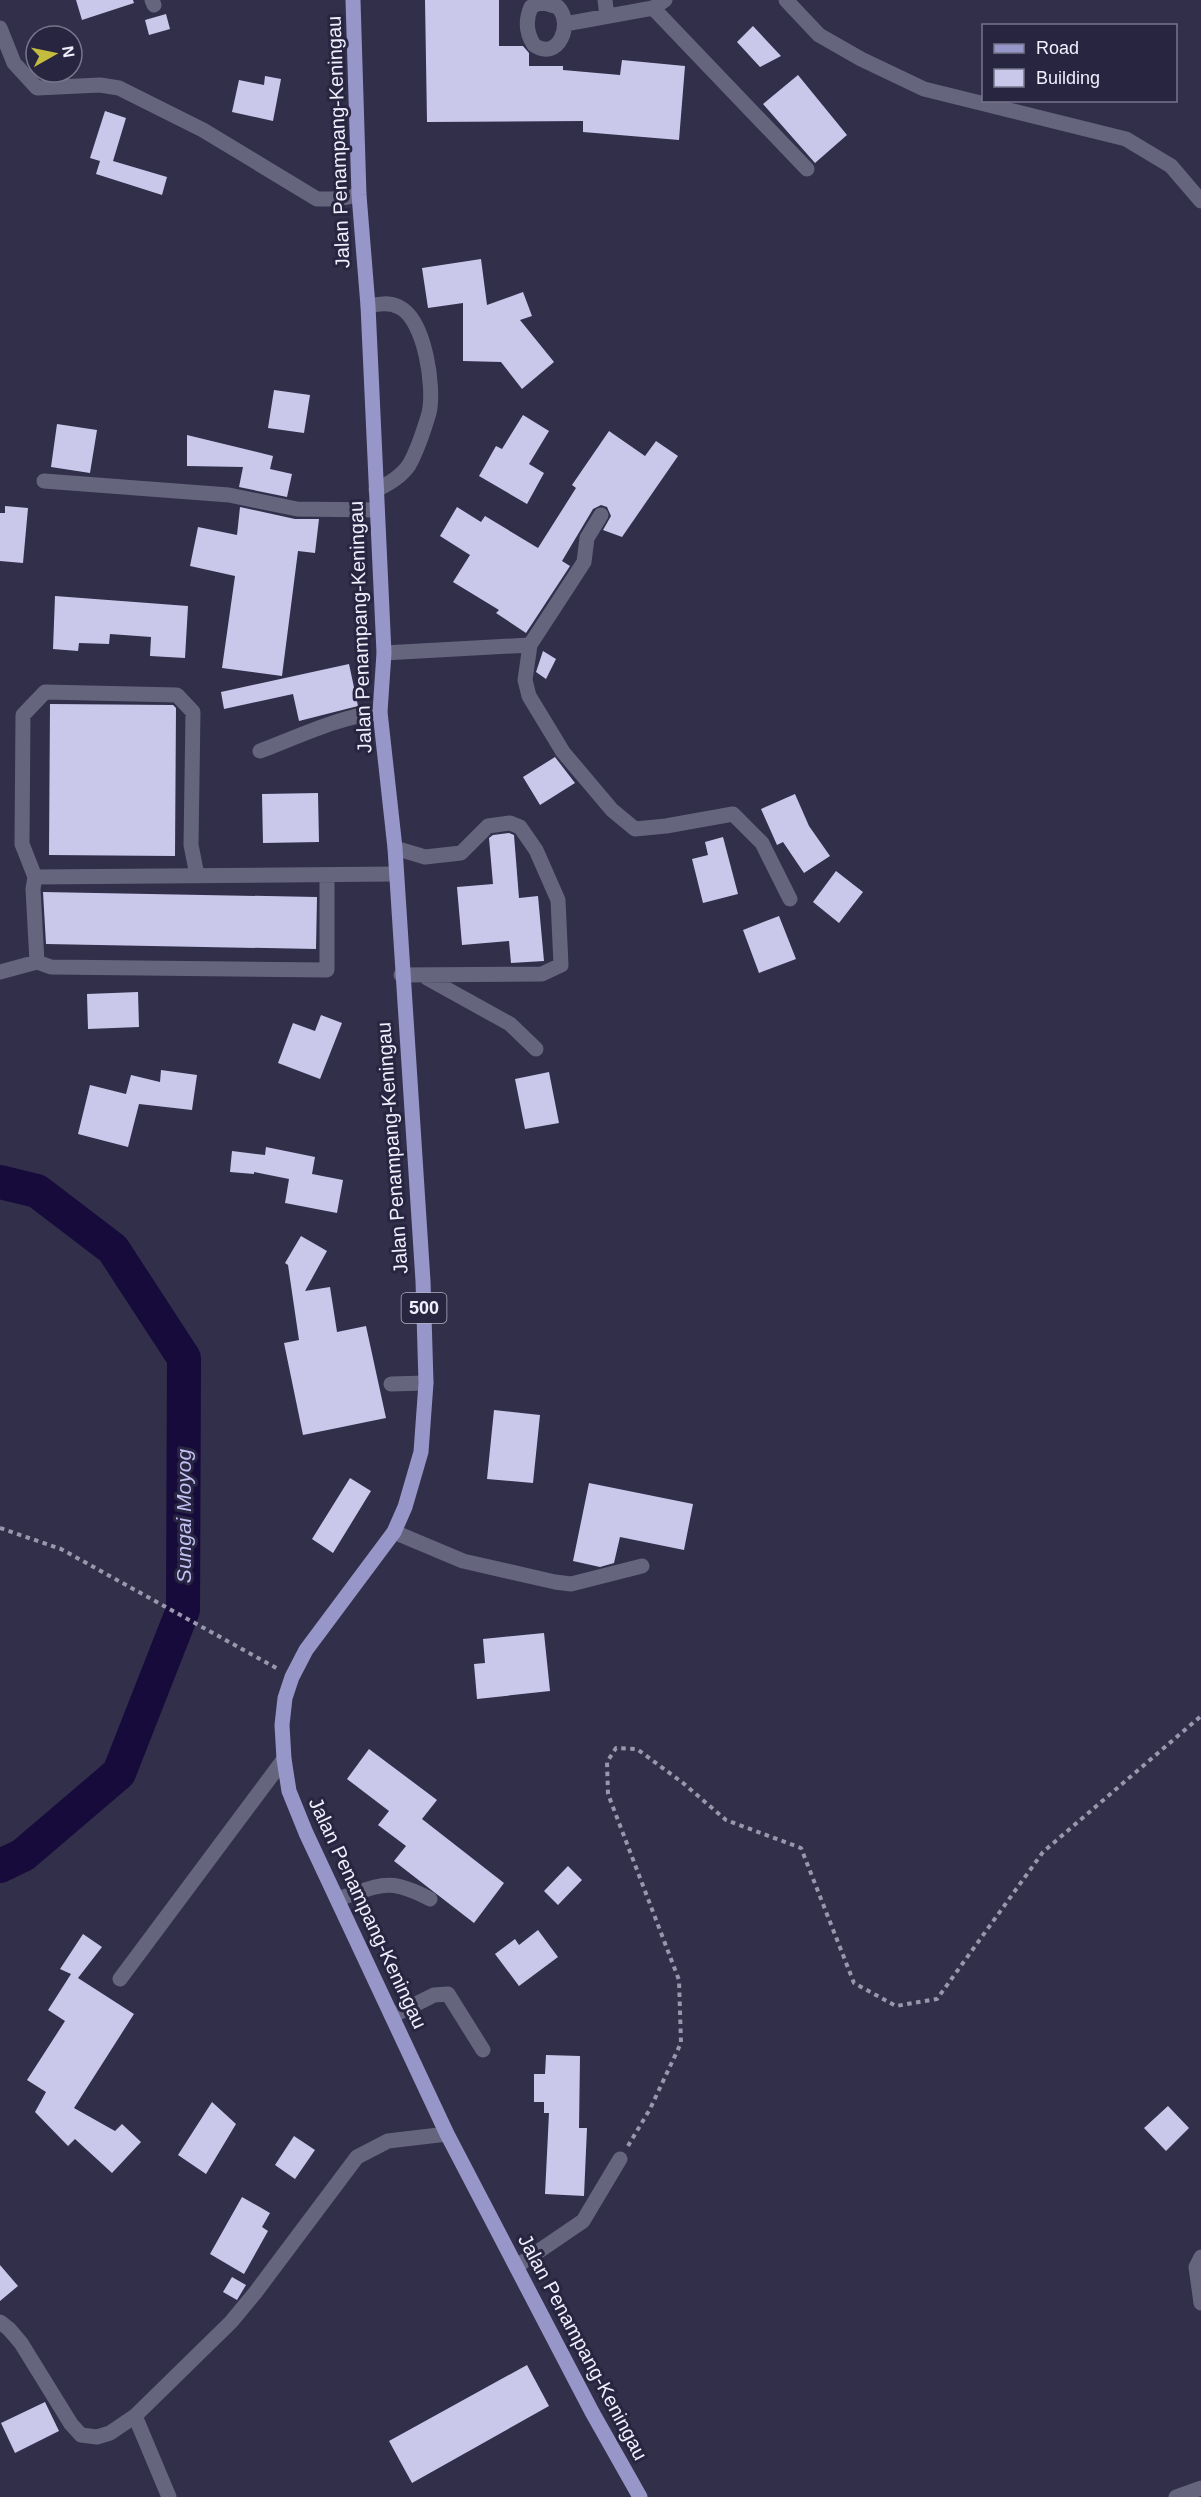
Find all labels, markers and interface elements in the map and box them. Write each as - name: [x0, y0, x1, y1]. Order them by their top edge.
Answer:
- street label: Jalan Penampang-Keningau: [323, 15, 353, 269]
- north arrow: [24, 24, 84, 84]
- legend: [982, 24, 1177, 102]
- text: Road: [1036, 38, 1079, 58]
- text: N: [59, 45, 78, 59]
- text: Building: [1036, 68, 1100, 88]
- street label: Jalan Penampang-Keningau: [345, 500, 375, 754]
- street label: Jalan Penampang-Keningau: [372, 1021, 412, 1275]
- road number: 500: [402, 1293, 446, 1323]
- water label: Sungai Moyog: [172, 1449, 195, 1583]
- street label: Jalan Penampang-Keningau: [305, 1794, 431, 2032]
- street label: Jalan Penampang-Keningau: [514, 2230, 652, 2464]

